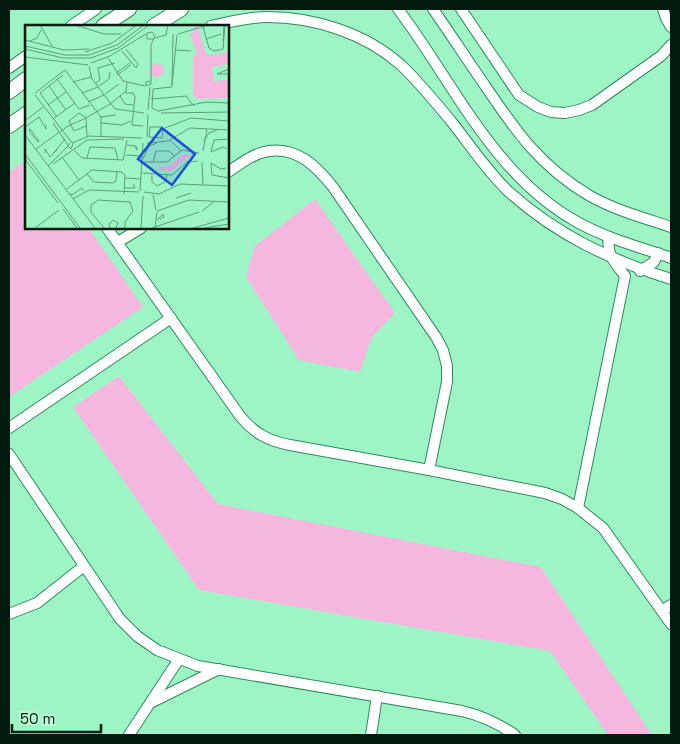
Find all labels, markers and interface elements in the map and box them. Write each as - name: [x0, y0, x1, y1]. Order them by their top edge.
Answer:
- inset map: [25, 25, 229, 229]
- scale bar: [12, 702, 101, 734]
- text: 50 m: [20, 709, 55, 728]

